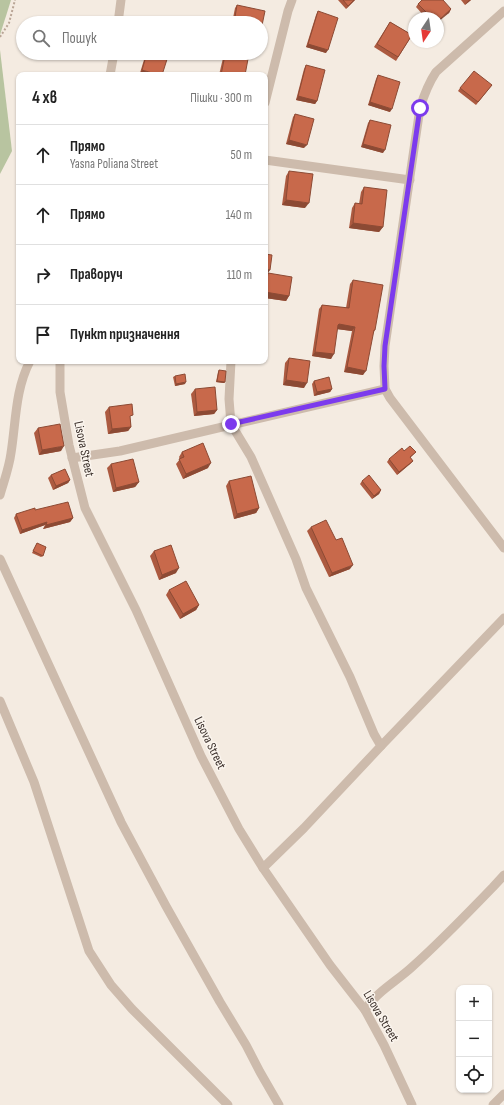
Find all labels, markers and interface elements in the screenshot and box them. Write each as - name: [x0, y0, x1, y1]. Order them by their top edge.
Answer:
- north arrow: [408, 12, 444, 48]
- search box: [16, 16, 268, 60]
- icon: search: [30, 27, 52, 49]
- text: Пошук: [62, 29, 97, 48]
- text: 4 хв: [32, 88, 57, 108]
- text: Пішки · 300 m: [190, 90, 252, 106]
- route start: [411, 99, 429, 117]
- text: Прямо: [70, 137, 105, 156]
- icon: ahead: [32, 144, 54, 166]
- text: 50 m: [231, 147, 252, 163]
- text: Yasna Poliana Street: [70, 156, 158, 172]
- icon: ahead: [32, 204, 54, 226]
- text: Прямо: [70, 205, 105, 224]
- text: 140 m: [226, 207, 252, 223]
- icon: right: [32, 264, 54, 286]
- text: Праворуч: [70, 265, 123, 284]
- text: 110 m: [227, 267, 252, 283]
- icon: arrive: [32, 324, 54, 346]
- text: Пункт призначення: [70, 325, 180, 344]
- route end: [222, 415, 240, 433]
- street label: Lisova Street: [70, 420, 98, 478]
- street label: Lisova Street: [190, 714, 230, 772]
- map controls: [456, 985, 492, 1093]
- button: +: [456, 985, 492, 1021]
- street label: Lisova Street: [360, 988, 402, 1044]
- button: −: [456, 1021, 492, 1057]
- button: locate: [456, 1057, 492, 1093]

